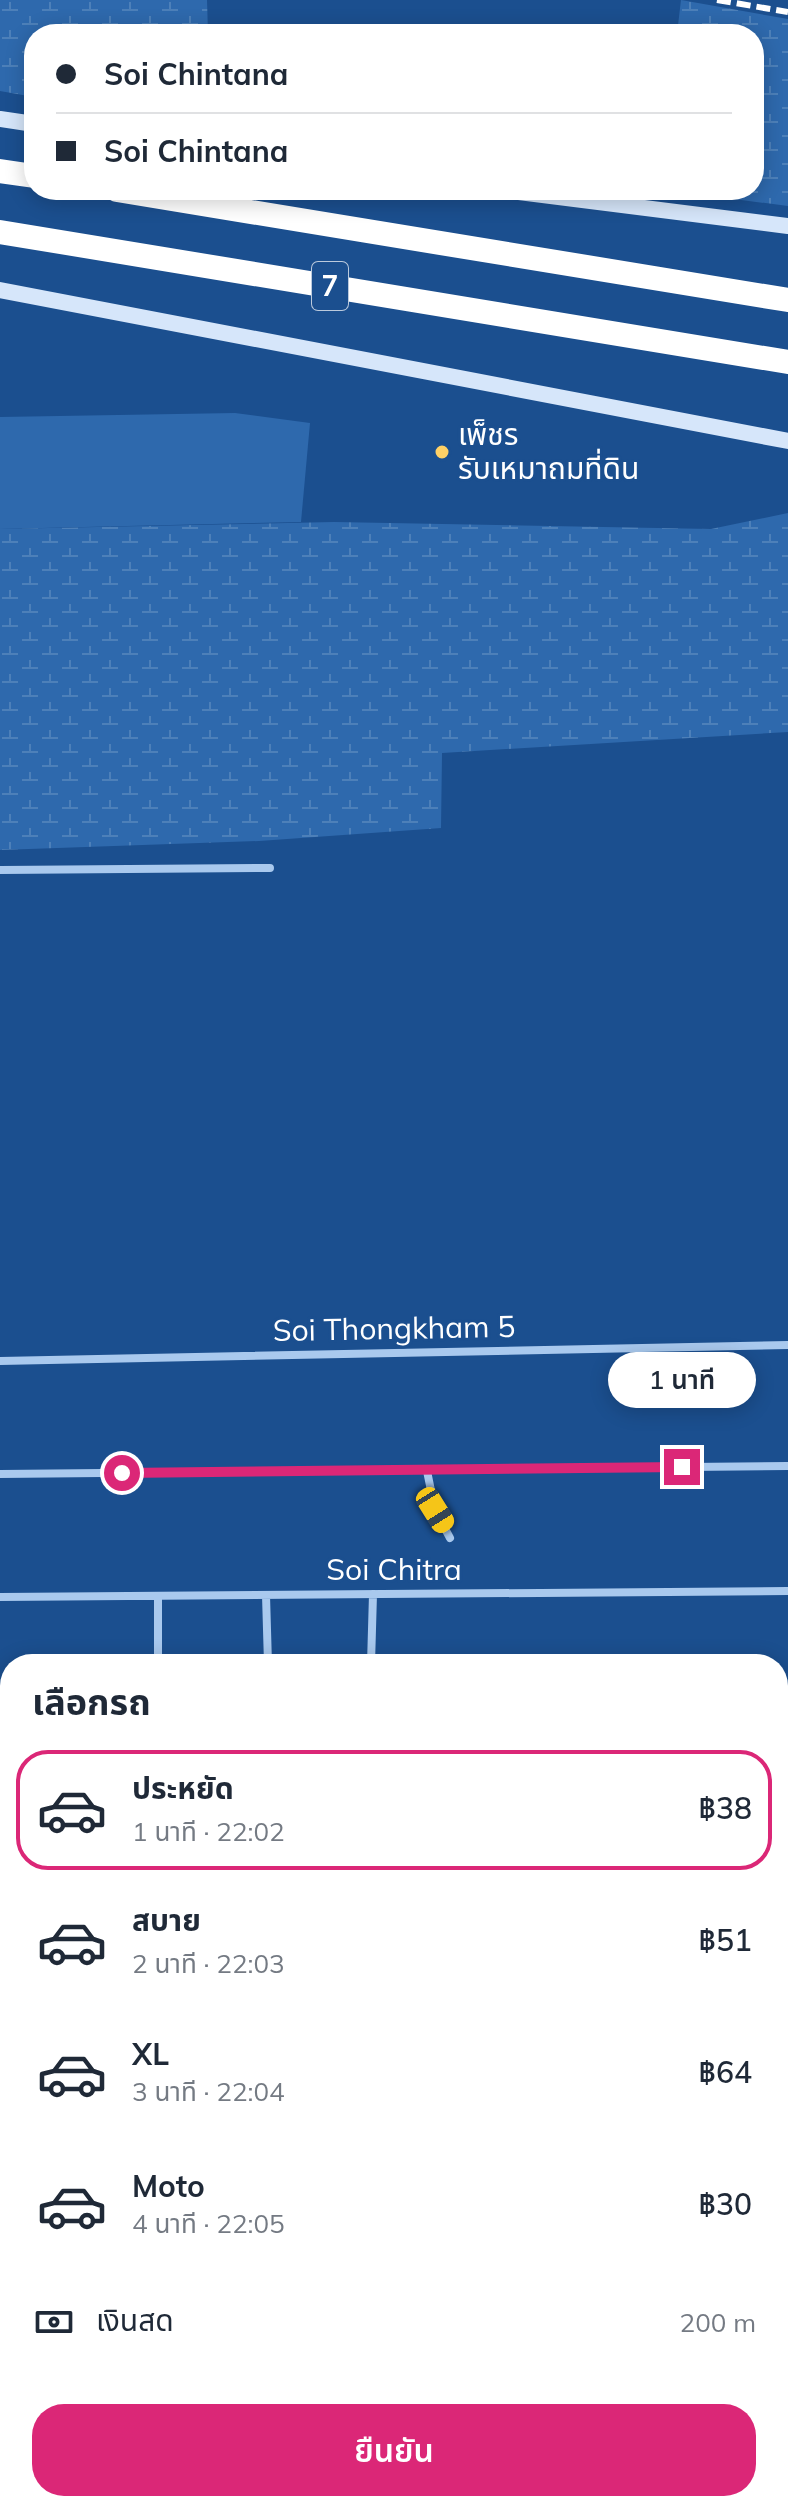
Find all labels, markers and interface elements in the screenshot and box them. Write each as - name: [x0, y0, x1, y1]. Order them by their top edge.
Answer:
- text: Soi Chintana: [104, 55, 288, 93]
- text: Soi Chintana: [104, 132, 288, 170]
- road number: 7: [312, 262, 348, 310]
- place label: เพ็ชร รับเหมาถมที่ดิน: [458, 415, 639, 487]
- marker: เพ็ชร รับเหมาถมที่ดิน: [433, 443, 451, 461]
- street label: Soi Thongkham 5: [272, 1307, 516, 1349]
- callout: 1 นาที: [608, 1351, 756, 1407]
- text: 1 นาที: [649, 1363, 715, 1396]
- route end: [664, 1449, 700, 1485]
- route start: [104, 1455, 140, 1491]
- car: [412, 1483, 458, 1537]
- street label: Soi Chitra: [326, 1550, 462, 1588]
- text: เลือกรถ: [32, 1679, 151, 1724]
- text: ประหยัด: [132, 1769, 234, 1807]
- icon: car: [36, 1774, 108, 1846]
- text: ฿38: [699, 1789, 752, 1827]
- text: 1 นาที · 22:02: [132, 1815, 285, 1848]
- text: สบาย: [132, 1901, 201, 1939]
- icon: car: [36, 1906, 108, 1978]
- text: ฿51: [699, 1921, 752, 1959]
- text: 2 นาที · 22:03: [132, 1947, 285, 1980]
- text: XL: [132, 2035, 169, 2073]
- icon: car: [36, 2038, 108, 2110]
- text: ฿64: [699, 2053, 752, 2091]
- text: 3 นาที · 22:04: [132, 2075, 285, 2108]
- text: Moto: [132, 2167, 205, 2205]
- icon: car: [36, 2170, 108, 2242]
- text: ฿30: [699, 2185, 752, 2223]
- text: 4 นาที · 22:05: [132, 2207, 285, 2240]
- icon: cash: [32, 2300, 76, 2344]
- text: เงินสด: [96, 2301, 174, 2339]
- text: 200 m: [680, 2306, 756, 2339]
- button: ยืนยัน: [32, 2404, 756, 2496]

